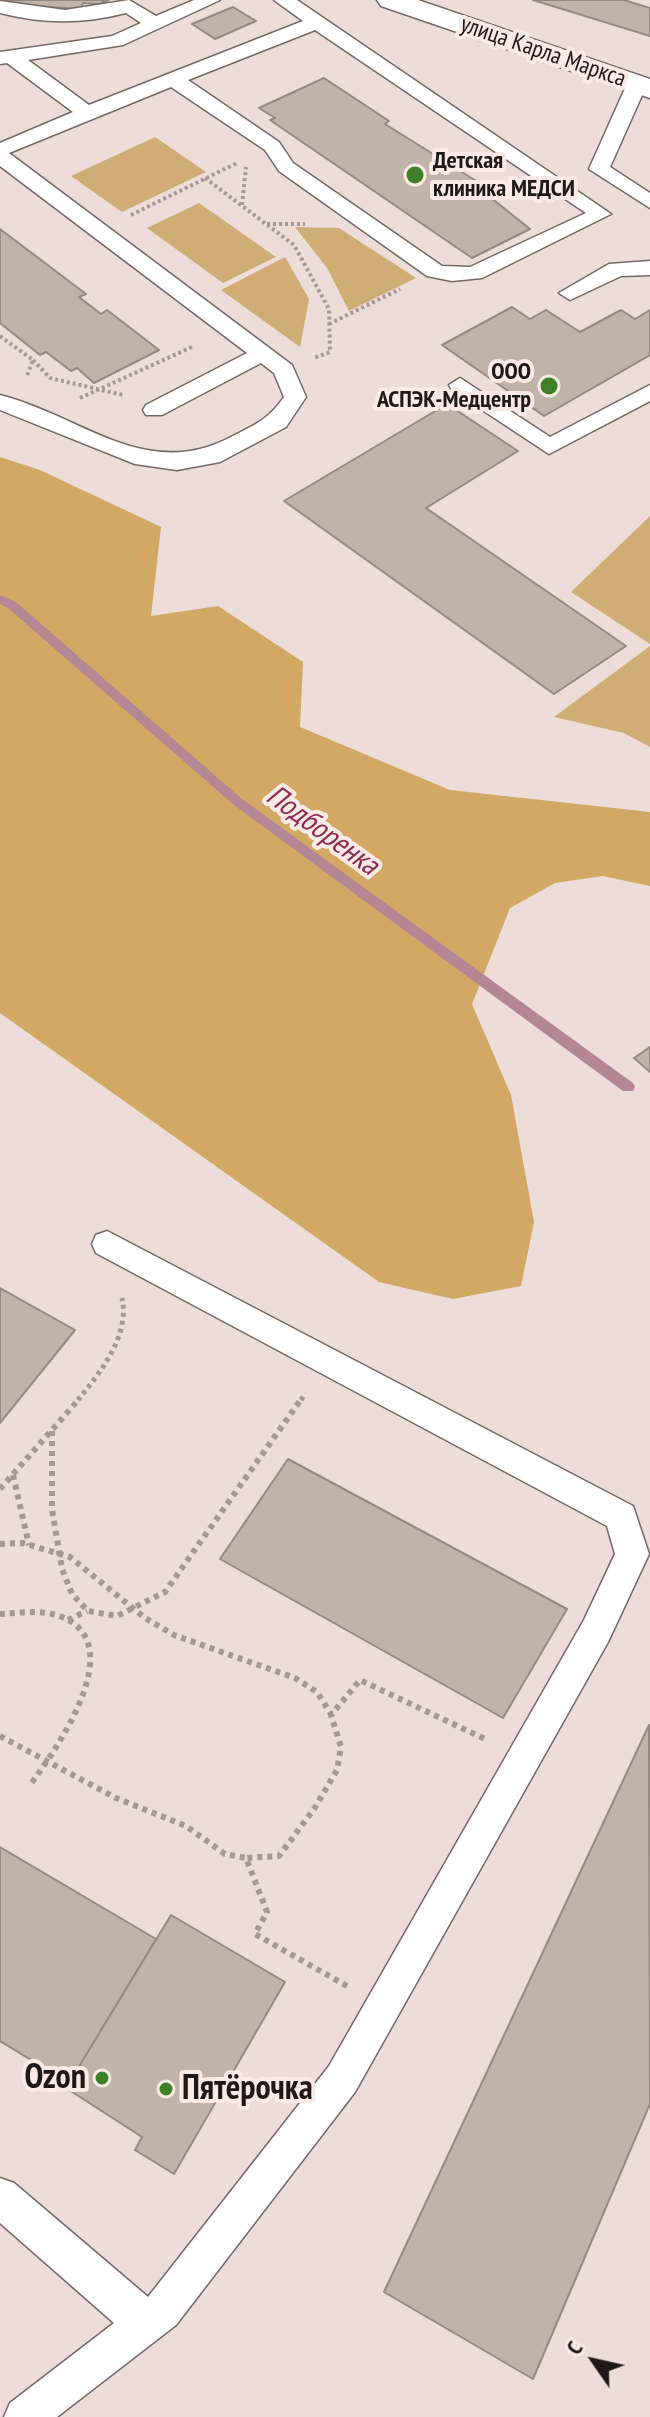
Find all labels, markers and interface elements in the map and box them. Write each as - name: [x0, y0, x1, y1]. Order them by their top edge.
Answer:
- street label: улица Карла Маркса: [456, 10, 630, 94]
- place label: Детская клиника МЕДСИ: [433, 147, 575, 203]
- marker: Детская клиника МЕДСИ: [404, 164, 426, 186]
- place label: ООО АСПЭК-Медцентр: [377, 358, 531, 414]
- marker: ООО АСПЭК-Медцентр: [538, 375, 560, 397]
- water label: Подборенка: [259, 778, 385, 884]
- place label: Ozon: [24, 2058, 86, 2098]
- marker: Ozon: [93, 2069, 111, 2087]
- place label: Пятёрочка: [182, 2069, 313, 2109]
- marker: Пятёрочка: [157, 2080, 175, 2098]
- north arrow: [554, 2321, 634, 2401]
- text: С: [560, 2336, 589, 2360]

